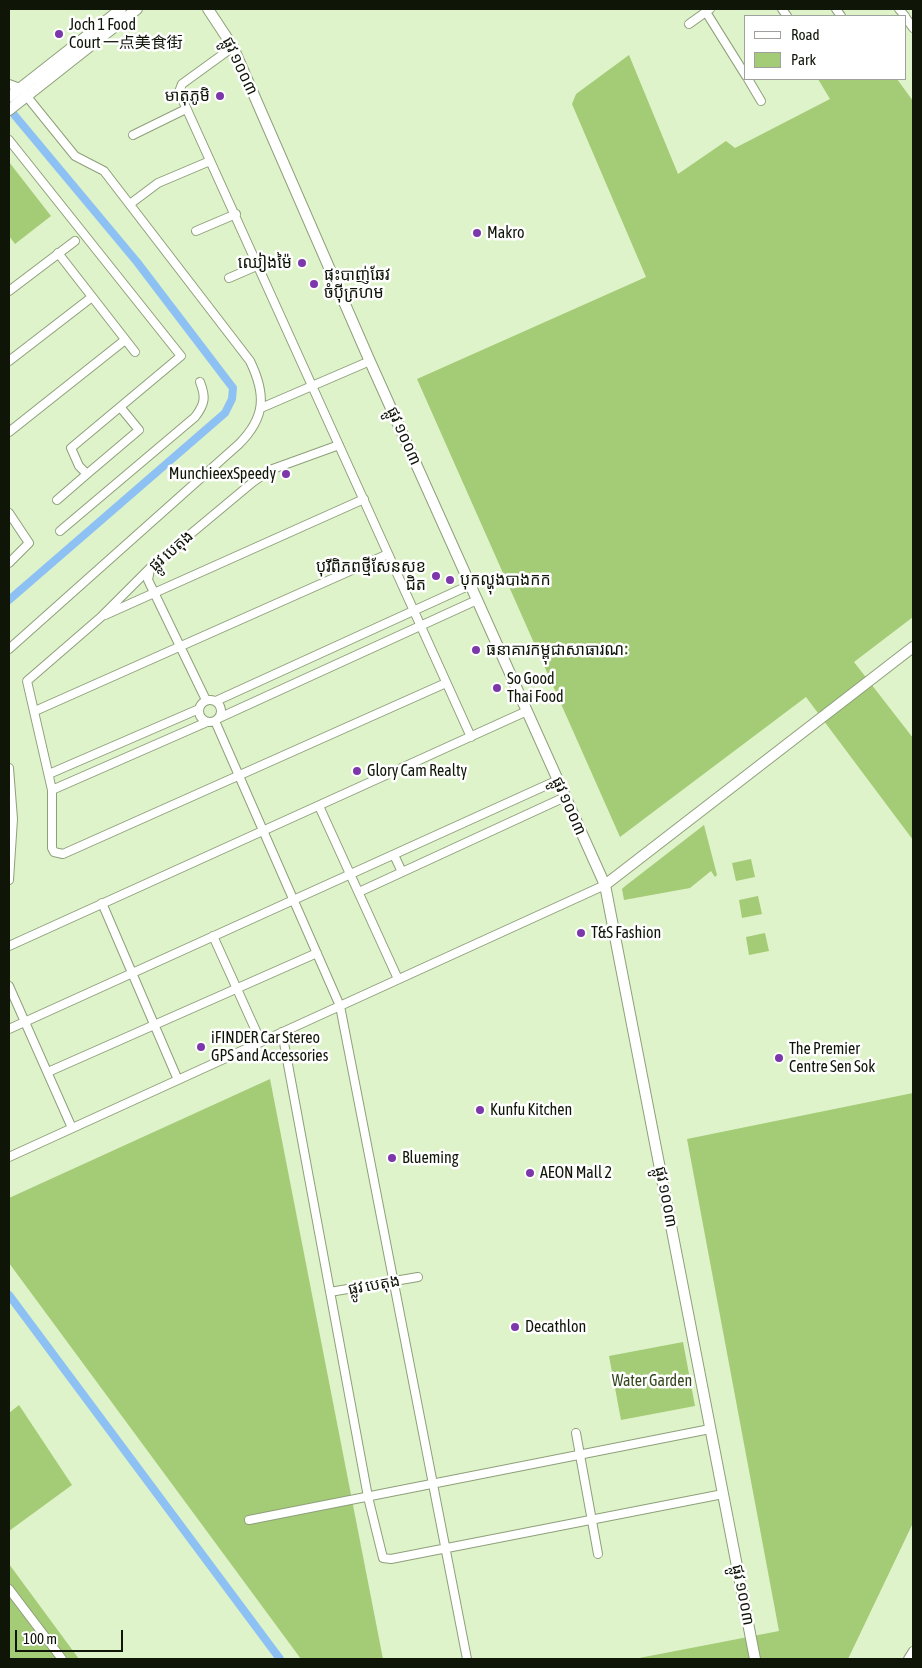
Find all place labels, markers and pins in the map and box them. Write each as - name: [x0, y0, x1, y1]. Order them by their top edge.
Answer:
- place label: Joch 1 Food Court 一点美食街: [69, 15, 183, 53]
- marker: Joch 1 Food Court 一点美食街: [53, 28, 65, 40]
- place label: មាតុភូមិ: [165, 86, 210, 106]
- marker: មាតុភូមិ: [214, 90, 226, 102]
- place label: Makro: [487, 223, 524, 243]
- marker: Makro: [471, 227, 483, 239]
- place label: ឈៀងម៉ៃ: [238, 253, 292, 273]
- marker: ឈៀងម៉ៃ: [296, 257, 308, 269]
- place label: ផ្ទះបាញ់ឆែវ ចំប៉ីក្រហម: [324, 265, 390, 303]
- marker: ផ្ទះបាញ់ឆែវ ចំប៉ីក្រហម: [308, 278, 320, 290]
- place label: MunchieexSpeedy: [169, 464, 276, 484]
- marker: MunchieexSpeedy: [280, 468, 292, 480]
- place label: បុរីពិភពថ្មីសែនសុខ ជិត: [316, 557, 426, 595]
- marker: បុរីពិភពថ្មីសែនសុខ ជិត: [430, 570, 442, 582]
- place label: បុកល្ហុងបាងកក: [460, 570, 551, 590]
- marker: បុកល្ហុងបាងកក: [444, 574, 456, 586]
- place label: ធនាគារកម្ពុជាសាធារណៈ: [486, 640, 629, 660]
- marker: ធនាគារកម្ពុជាសាធារណៈ: [470, 644, 482, 656]
- place label: So Good Thai Food: [507, 669, 564, 707]
- marker: So Good Thai Food: [491, 682, 503, 694]
- place label: Glory Cam Realty: [367, 761, 467, 781]
- marker: Glory Cam Realty: [351, 765, 363, 777]
- place label: T&S Fashion: [591, 923, 661, 943]
- marker: T&S Fashion: [575, 927, 587, 939]
- place label: iFINDER Car Stereo GPS and Accessories: [211, 1028, 328, 1066]
- place label: The Premier Centre Sen Sok: [789, 1039, 875, 1077]
- marker: iFINDER Car Stereo GPS and Accessories: [195, 1041, 207, 1053]
- marker: The Premier Centre Sen Sok: [773, 1052, 785, 1064]
- place label: Kunfu Kitchen: [490, 1100, 572, 1120]
- marker: Kunfu Kitchen: [474, 1104, 486, 1116]
- place label: Blueming: [402, 1148, 459, 1168]
- marker: Blueming: [386, 1152, 398, 1164]
- place label: AEON Mall 2: [540, 1163, 612, 1183]
- marker: AEON Mall 2: [524, 1167, 536, 1179]
- place label: Decathlon: [525, 1317, 586, 1337]
- marker: Decathlon: [509, 1321, 521, 1333]

